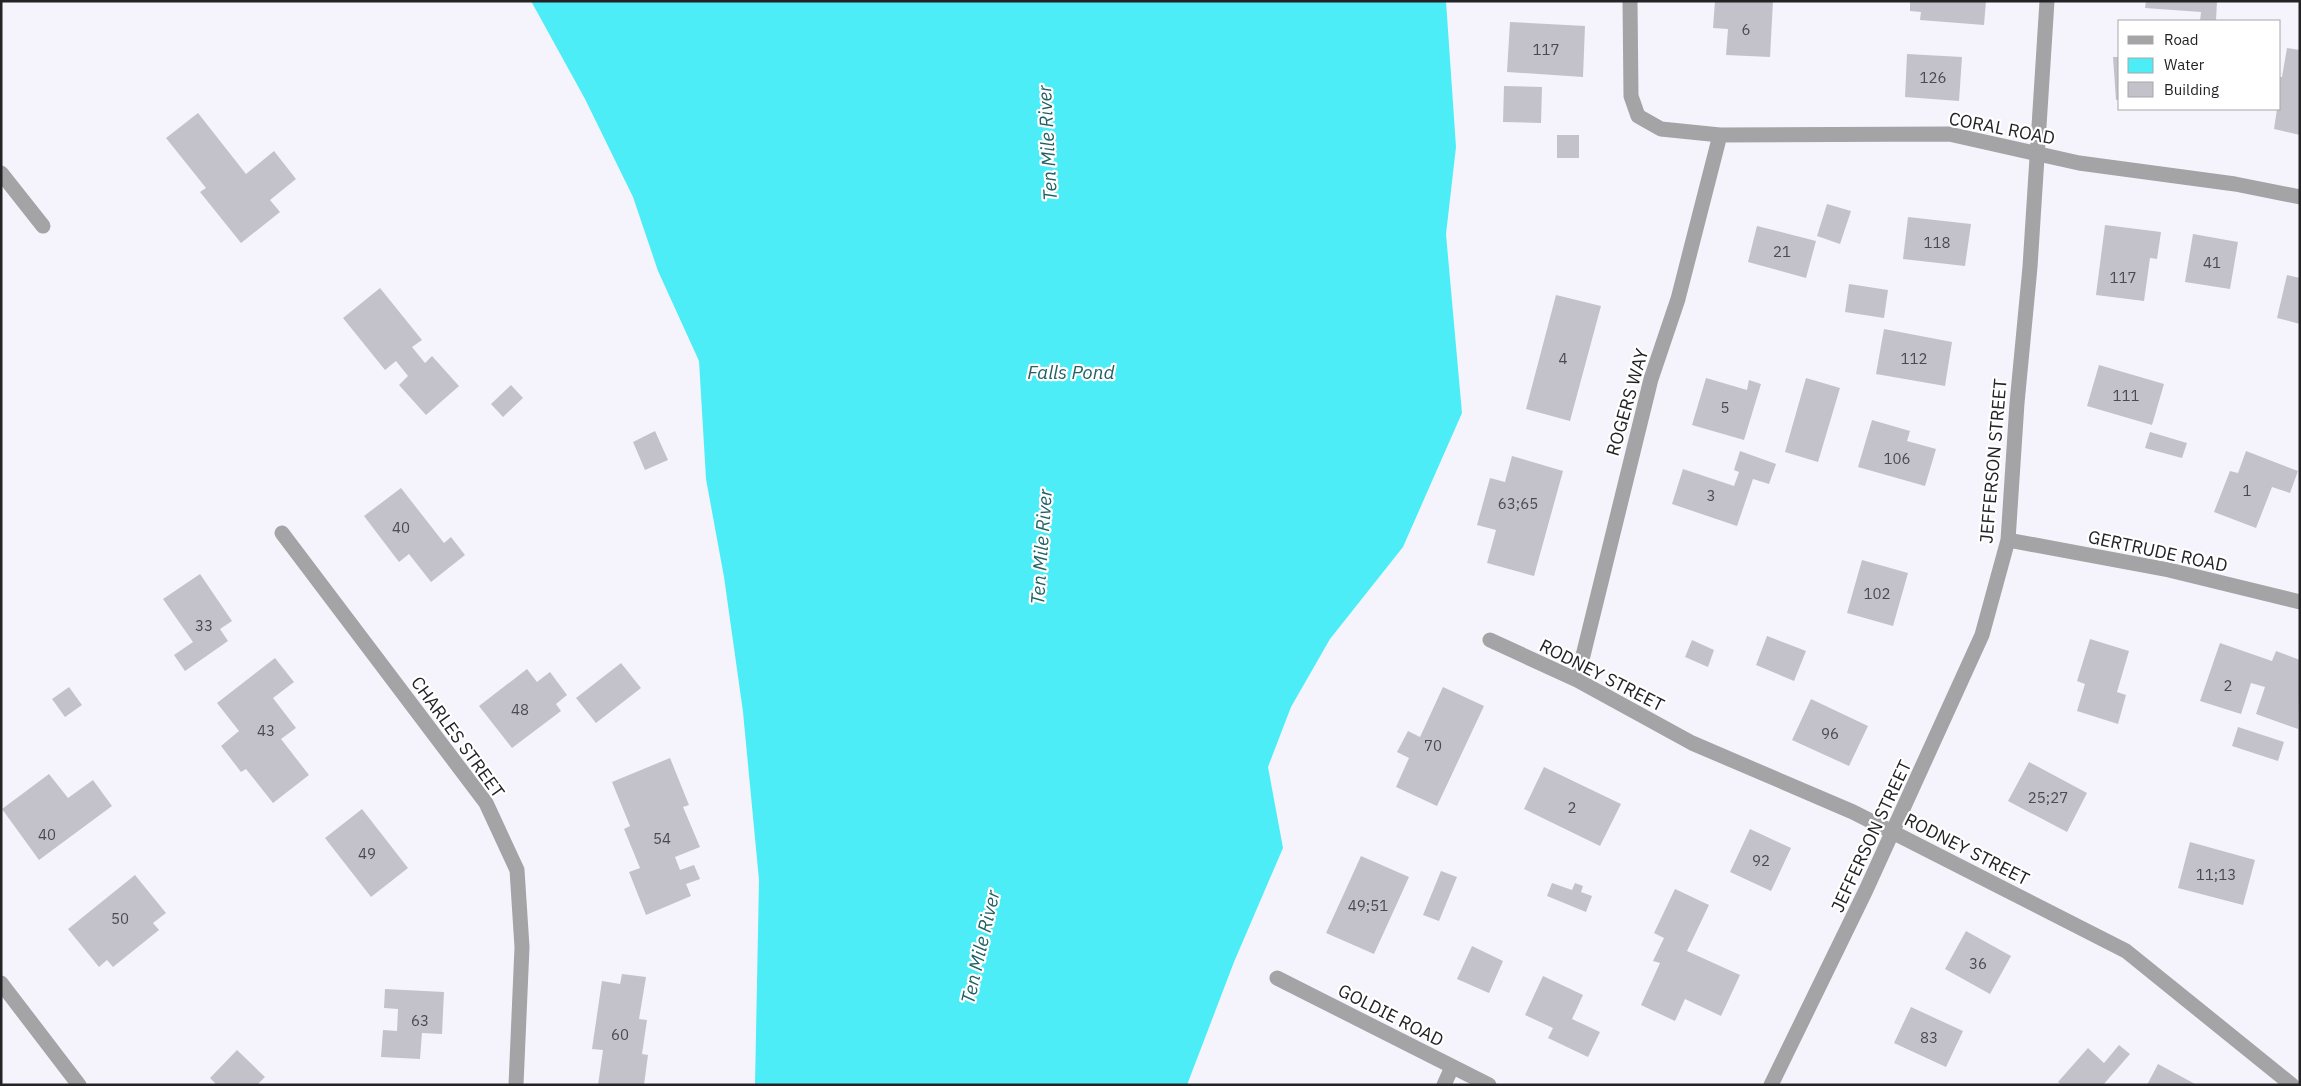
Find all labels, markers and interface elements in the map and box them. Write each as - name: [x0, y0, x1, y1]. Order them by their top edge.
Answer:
- house number: 6: [1741, 20, 1751, 39]
- legend: [2118, 20, 2281, 110]
- text: Road: [2164, 30, 2199, 49]
- house number: 117: [1532, 40, 1560, 59]
- text: Water: [2164, 55, 2205, 74]
- house number: 126: [1919, 68, 1947, 87]
- text: Building: [2164, 80, 2219, 99]
- water label: Ten Mile River: [1032, 83, 1062, 202]
- street label: CORAL ROAD: [1947, 106, 2057, 150]
- house number: 118: [1923, 233, 1951, 252]
- house number: 21: [1773, 242, 1791, 261]
- house number: 41: [2203, 253, 2221, 272]
- house number: 117: [2109, 268, 2137, 287]
- street label: ROGERS WAY: [1601, 345, 1653, 458]
- house number: 4: [1558, 349, 1568, 368]
- house number: 112: [1900, 349, 1928, 368]
- water label: Falls Pond: [1027, 360, 1116, 384]
- street label: JEFFERSON STREET: [1974, 378, 2012, 544]
- house number: 111: [2112, 386, 2140, 405]
- house number: 5: [1720, 398, 1730, 417]
- house number: 106: [1883, 449, 1911, 468]
- house number: 1: [2242, 481, 2252, 500]
- house number: 3: [1706, 486, 1716, 505]
- water label: Ten Mile River: [1025, 487, 1057, 606]
- house number: 63;65: [1498, 494, 1538, 513]
- house number: 40: [392, 518, 410, 537]
- street label: GERTRUDE ROAD: [2086, 525, 2230, 577]
- house number: 102: [1863, 584, 1891, 603]
- house number: 33: [195, 616, 213, 635]
- street label: RODNEY STREET: [1536, 634, 1668, 716]
- street label: CHARLES STREET: [406, 672, 510, 802]
- house number: 2: [2223, 676, 2233, 695]
- house number: 48: [511, 700, 529, 719]
- house number: 43: [257, 721, 275, 740]
- house number: 96: [1821, 724, 1839, 743]
- house number: 70: [1424, 736, 1442, 755]
- street label: JEFFERSON STREET: [1826, 756, 1916, 916]
- house number: 25;27: [2028, 788, 2068, 807]
- house number: 2: [1567, 798, 1577, 817]
- street label: RODNEY STREET: [1901, 808, 2033, 890]
- house number: 40: [38, 825, 56, 844]
- house number: 54: [653, 829, 671, 848]
- house number: 49: [358, 844, 376, 863]
- house number: 92: [1752, 851, 1770, 870]
- house number: 11;13: [2196, 865, 2236, 884]
- water label: Ten Mile River: [955, 887, 1005, 1006]
- house number: 49;51: [1348, 896, 1388, 915]
- house number: 50: [111, 909, 129, 928]
- house number: 36: [1969, 954, 1987, 973]
- street label: GOLDIE ROAD: [1334, 978, 1448, 1052]
- house number: 63: [411, 1011, 429, 1030]
- house number: 60: [611, 1025, 629, 1044]
- house number: 83: [1920, 1028, 1938, 1047]

